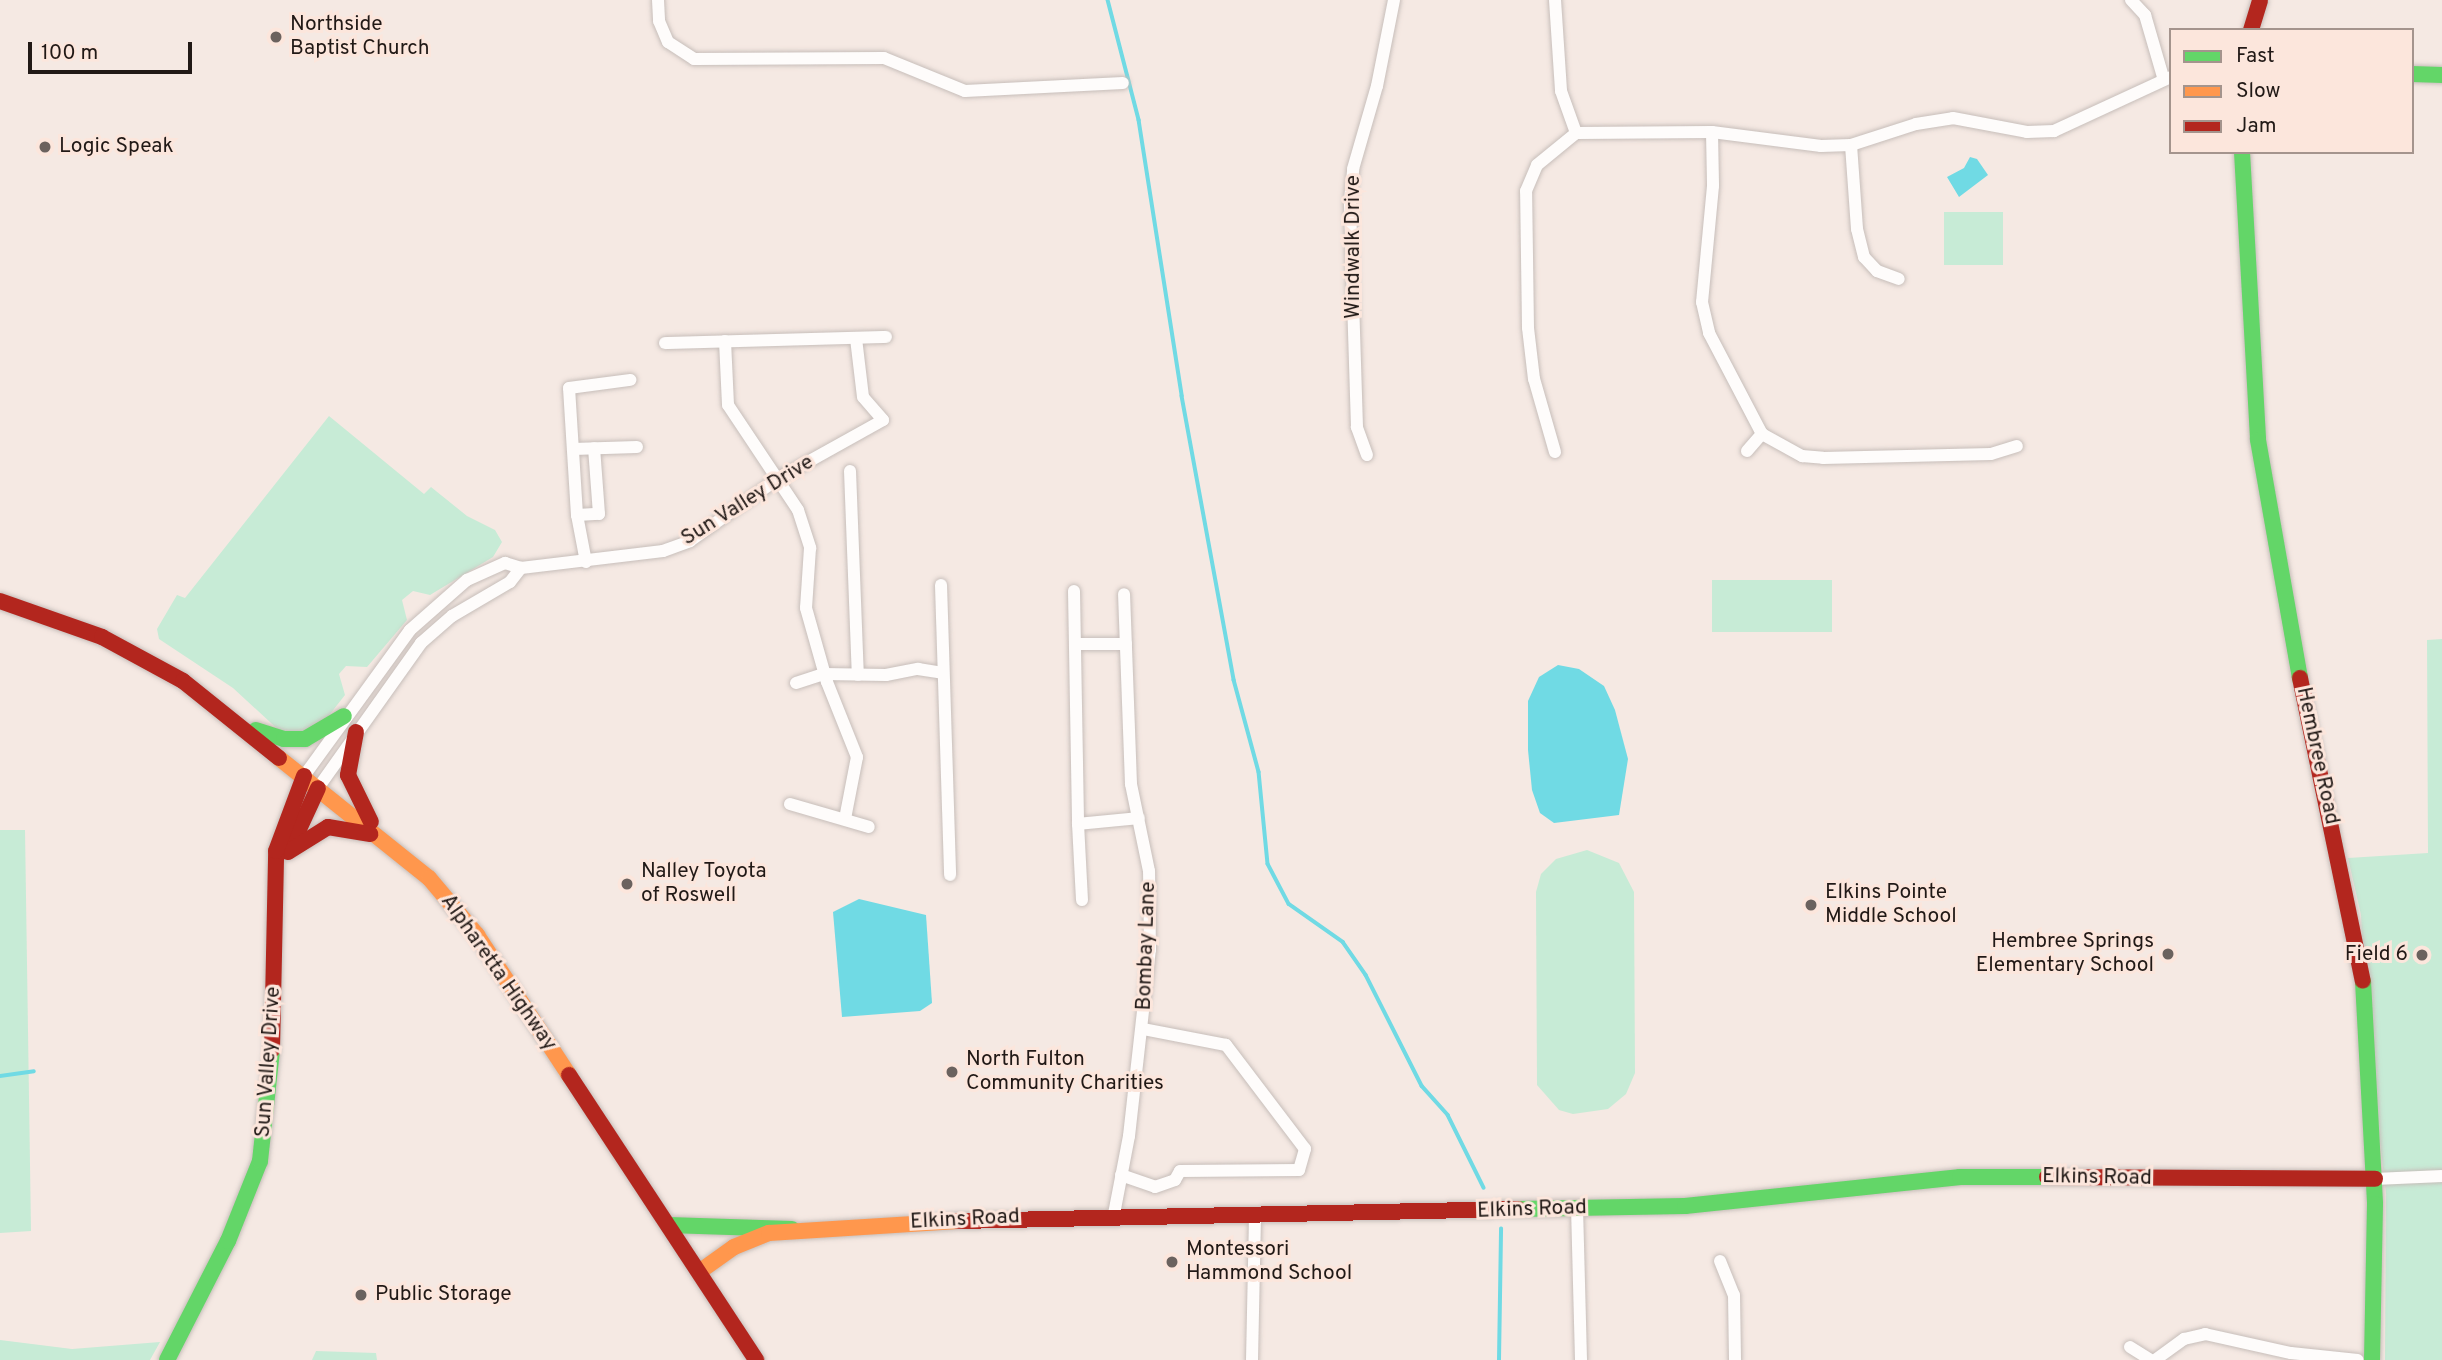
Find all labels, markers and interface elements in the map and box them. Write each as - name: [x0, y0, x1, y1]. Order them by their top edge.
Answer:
- place label: Northside Baptist Church: [290, 12, 430, 62]
- scale bar: [32, 28, 196, 72]
- legend: [2169, 28, 2414, 154]
- marker: Northside Baptist Church: [268, 29, 284, 45]
- text: 100 m: [41, 40, 98, 67]
- text: Fast: [2236, 43, 2275, 70]
- text: Slow: [2236, 78, 2281, 105]
- text: Jam: [2236, 113, 2277, 140]
- place label: Logic Speak: [59, 134, 174, 160]
- marker: Logic Speak: [37, 139, 53, 155]
- street label: Windwalk Drive: [1341, 175, 1367, 319]
- street label: Sun Valley Drive: [677, 450, 819, 552]
- street label: Hembree Road: [2290, 685, 2344, 827]
- place label: Nalley Toyota of Roswell: [641, 859, 767, 909]
- marker: Nalley Toyota of Roswell: [619, 876, 635, 892]
- place label: Elkins Pointe Middle School: [1825, 880, 1957, 930]
- street label: Bombay Lane: [1132, 881, 1162, 1011]
- street label: Alpharetta Highway: [435, 890, 561, 1056]
- marker: Elkins Pointe Middle School: [1803, 897, 1819, 913]
- place label: Hembree Springs Elementary School: [1976, 929, 2154, 979]
- place label: Field 6: [2345, 942, 2408, 968]
- marker: Hembree Springs Elementary School: [2160, 946, 2176, 962]
- marker: Field 6: [2414, 947, 2430, 963]
- street label: Sun Valley Drive: [251, 985, 287, 1139]
- place label: North Fulton Community Charities: [966, 1047, 1164, 1097]
- marker: North Fulton Community Charities: [944, 1064, 960, 1080]
- street label: Elkins Road: [2042, 1164, 2152, 1192]
- street label: Elkins Road: [1477, 1195, 1587, 1225]
- street label: Elkins Road: [910, 1205, 1020, 1235]
- place label: Montessori Hammond School: [1186, 1237, 1352, 1287]
- marker: Montessori Hammond School: [1164, 1254, 1180, 1270]
- place label: Public Storage: [375, 1282, 512, 1308]
- marker: Public Storage: [353, 1287, 369, 1303]

